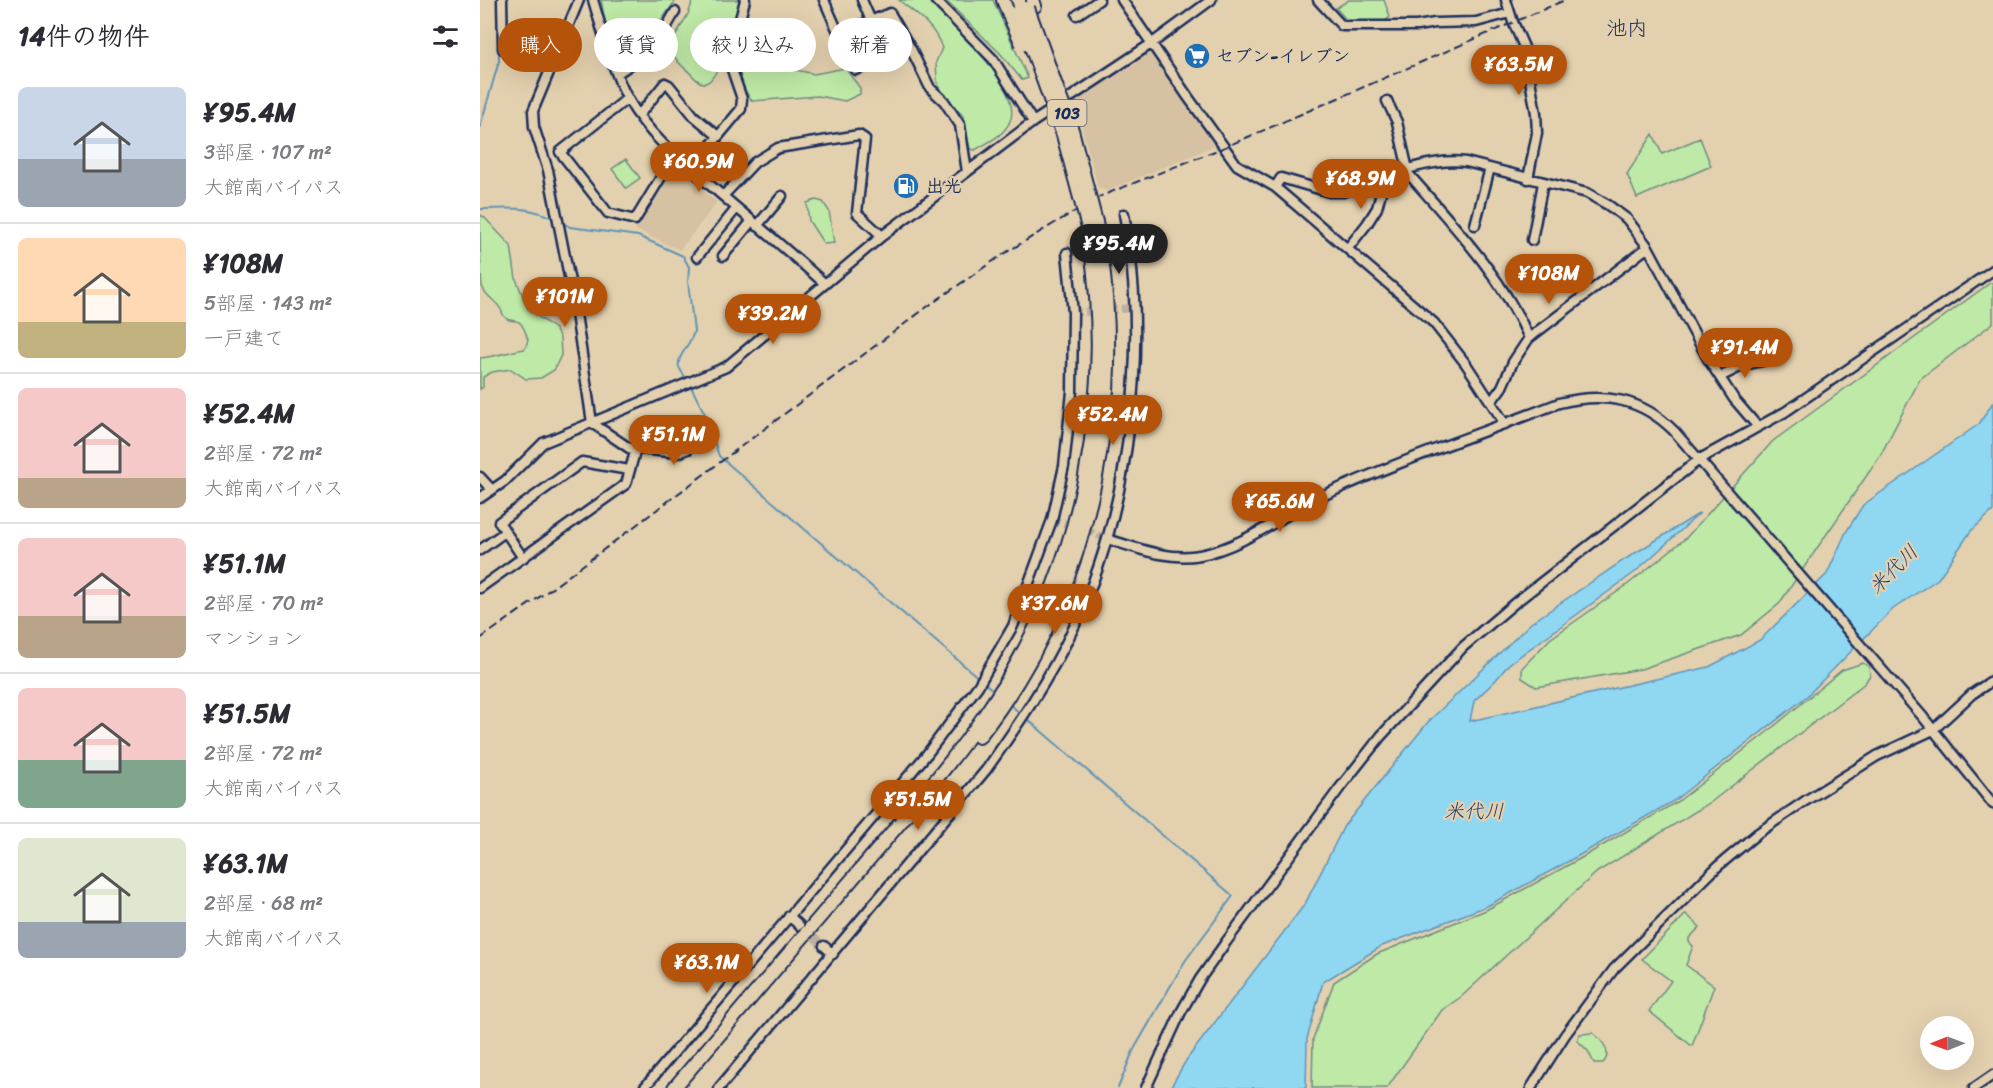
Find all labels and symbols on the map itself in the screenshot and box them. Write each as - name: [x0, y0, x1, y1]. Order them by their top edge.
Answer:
- district label: 池内: [1606, 9, 1648, 47]
- place label: セブン-イレブン: [1216, 40, 1350, 72]
- supermarket icon: セブン-イレブン: [1182, 41, 1212, 71]
- pin: ¥63.5M: [1470, 45, 1568, 96]
- road number: 103: [1048, 100, 1086, 126]
- pin: ¥60.9M: [650, 142, 748, 193]
- pin: ¥68.9M: [1312, 159, 1410, 210]
- place label: 出光: [926, 170, 962, 202]
- fuel station icon: 出光: [891, 171, 921, 201]
- pin: ¥95.4M: [1070, 224, 1168, 275]
- pin: ¥108M: [1507, 254, 1591, 305]
- pin: ¥101M: [523, 277, 607, 328]
- pin: ¥39.2M: [724, 294, 822, 345]
- pin: ¥91.4M: [1696, 328, 1794, 379]
- pin: ¥52.4M: [1064, 395, 1162, 446]
- pin: ¥51.1M: [625, 415, 723, 466]
- pin: ¥65.6M: [1231, 482, 1329, 533]
- water label: 米代川: [1860, 536, 1927, 603]
- pin: ¥37.6M: [1006, 584, 1104, 635]
- pin: ¥51.5M: [869, 780, 967, 831]
- water label: 米代川: [1444, 794, 1504, 829]
- pin: ¥63.1M: [658, 943, 756, 994]
- north arrow: [1920, 1016, 1974, 1070]

